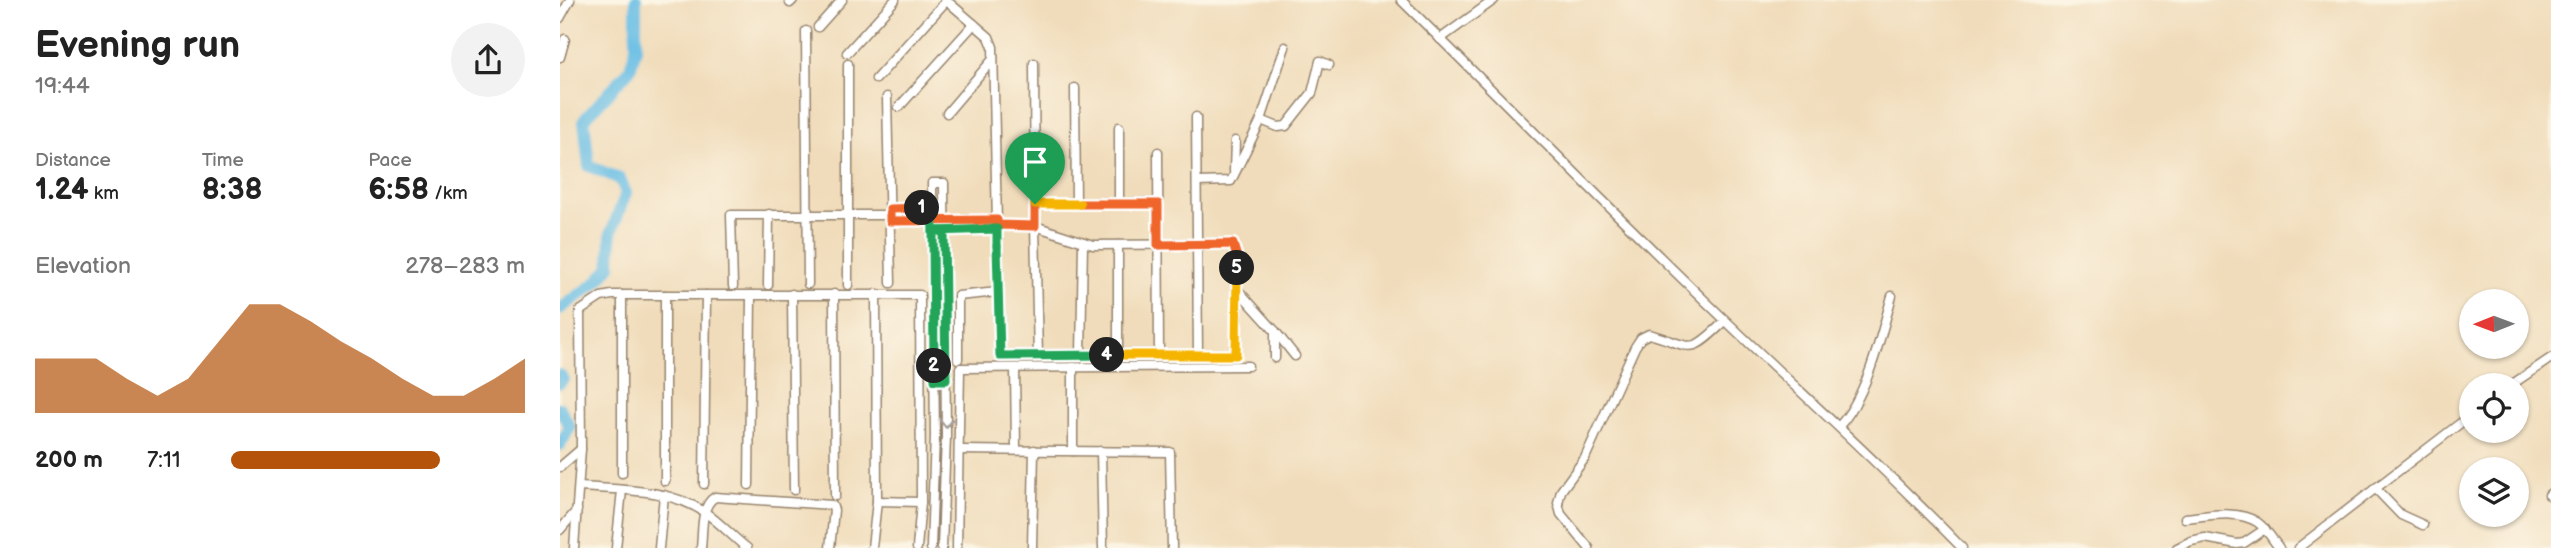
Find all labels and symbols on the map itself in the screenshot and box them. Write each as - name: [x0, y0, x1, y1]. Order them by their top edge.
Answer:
- pin: [1005, 132, 1065, 204]
- pin: 1: [904, 190, 940, 226]
- pin: 5: [1220, 250, 1254, 286]
- north arrow: [2459, 289, 2529, 359]
- pin: 4: [1090, 338, 1124, 372]
- pin: 2: [916, 348, 952, 384]
- one-way arrow: [938, 418, 954, 428]

